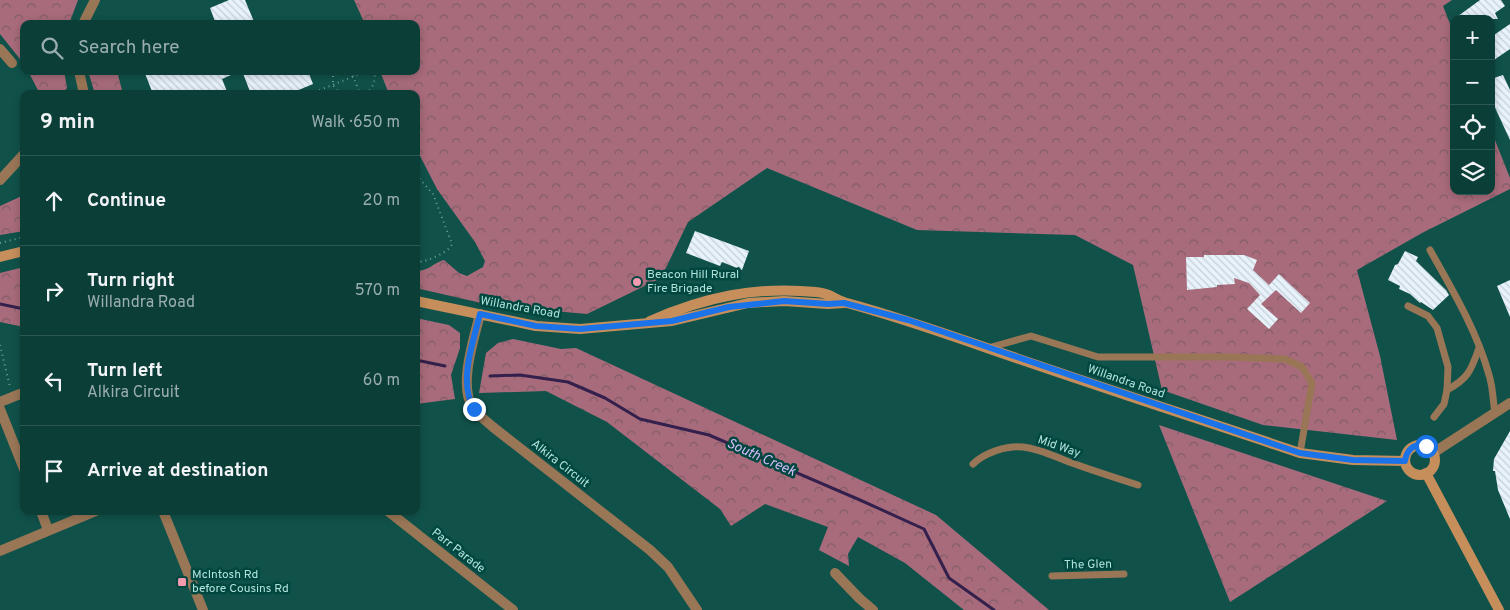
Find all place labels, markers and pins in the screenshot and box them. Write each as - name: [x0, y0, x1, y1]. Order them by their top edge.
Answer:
- place label: Beacon Hill Rural Fire Brigade: [647, 267, 739, 297]
- marker: Beacon Hill Rural Fire Brigade: [631, 276, 643, 288]
- place label: McIntosh Rd before Cousins Rd: [192, 567, 289, 597]
- marker: McIntosh Rd before Cousins Rd: [176, 576, 188, 588]

